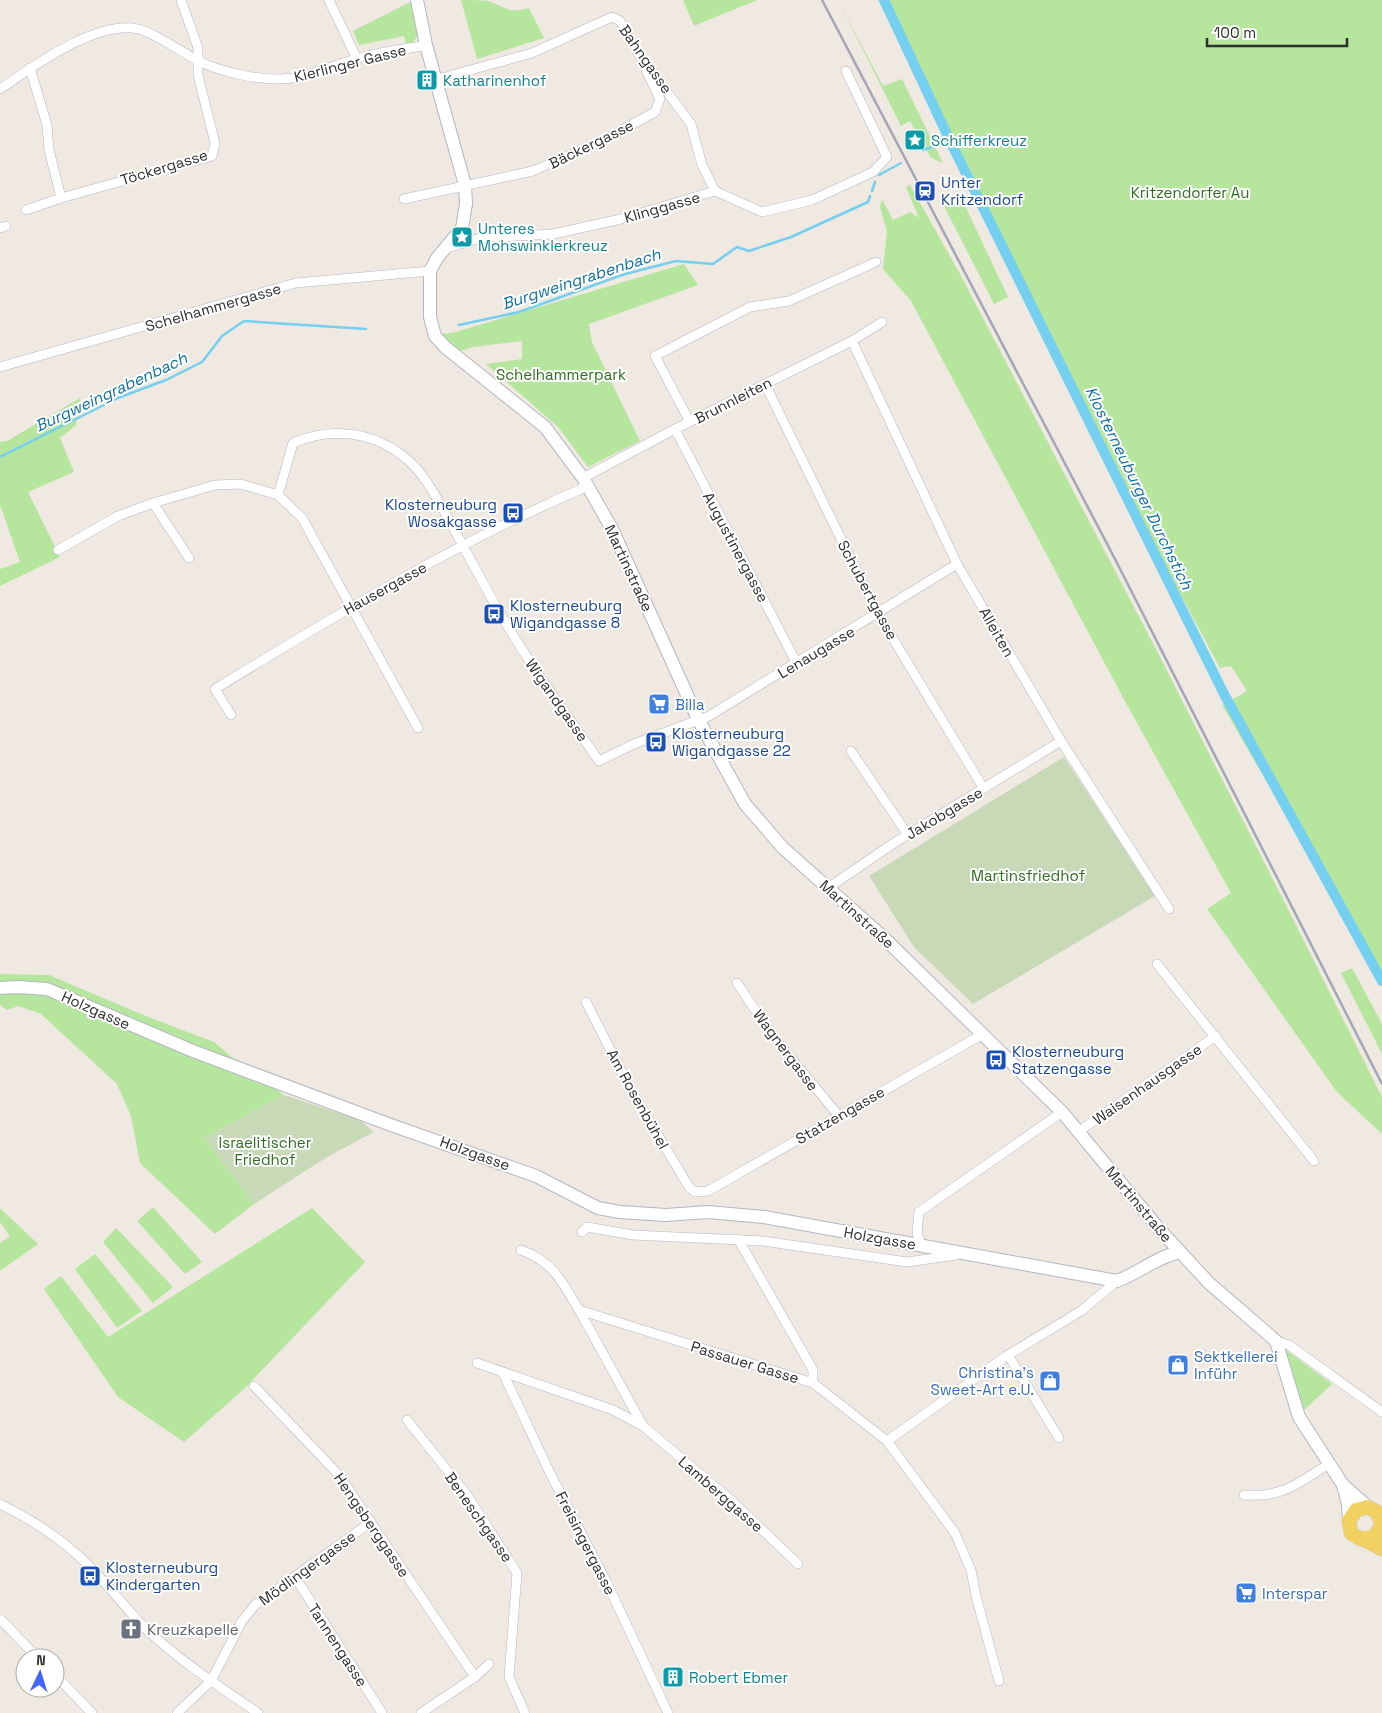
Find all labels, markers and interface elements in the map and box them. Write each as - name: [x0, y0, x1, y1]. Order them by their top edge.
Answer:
- scale bar: [1207, 15, 1347, 47]
- street label: Bahngasse: [615, 21, 677, 97]
- text: 100 m: [1214, 23, 1256, 42]
- street label: Kierlinger Gasse: [292, 40, 408, 86]
- building icon: Katharinenhof: [415, 68, 439, 92]
- place label: Katharinenhof: [443, 71, 547, 90]
- street label: Bäckergasse: [545, 115, 637, 173]
- place icon: Schifferkreuz: [903, 128, 927, 152]
- place label: Schifferkreuz: [931, 131, 1027, 150]
- street label: Töckergasse: [118, 145, 210, 189]
- place label: Unter Kritzendorf: [941, 173, 1024, 209]
- station icon: Unter Kritzendorf: [913, 179, 937, 203]
- park label: Kritzendorfer Au: [1131, 183, 1249, 202]
- street label: Klinggasse: [622, 187, 702, 227]
- place label: Unteres Mohswinklerkreuz: [478, 219, 608, 255]
- place icon: Unteres Mohswinklerkreuz: [450, 225, 474, 249]
- water label: Burgweingrabenbach: [499, 243, 664, 315]
- street label: Schelhammergasse: [143, 278, 283, 336]
- water label: Burgweingrabenbach: [31, 347, 192, 437]
- park label: Schelhammerpark: [496, 365, 626, 384]
- street label: Brunnleiten: [691, 372, 775, 428]
- water label: Klosterneuburger Durchstich: [1081, 383, 1198, 594]
- street label: Augustinergasse: [699, 489, 773, 605]
- place label: Klosterneuburg Wosakgasse: [385, 495, 497, 531]
- bus stop icon: Klosterneuburg Wosakgasse: [501, 501, 525, 525]
- street label: Martinstraße: [601, 521, 658, 615]
- street label: Schubertgasse: [834, 537, 902, 643]
- street label: Hausergasse: [340, 557, 430, 619]
- place label: Klosterneuburg Wigandgasse 8: [510, 596, 622, 632]
- bus stop icon: Klosterneuburg Wigandgasse 8: [482, 602, 506, 626]
- street label: Alleiten: [975, 604, 1019, 660]
- street label: Lenaugasse: [774, 621, 858, 682]
- street label: Wigandgasse: [521, 655, 593, 745]
- supermarket icon: Billa: [647, 692, 671, 716]
- place label: Billa: [675, 695, 705, 714]
- place label: Klosterneuburg Wigandgasse 22: [672, 724, 791, 760]
- bus stop icon: Klosterneuburg Wigandgasse 22: [644, 730, 668, 754]
- street label: Jakobgasse: [902, 782, 986, 843]
- park label: Martinsfriedhof: [971, 866, 1085, 885]
- street label: Martinstraße: [816, 875, 898, 953]
- street label: Holzgasse: [59, 986, 133, 1034]
- street label: Wagnergasse: [749, 1005, 823, 1095]
- street label: Waisenhausgasse: [1089, 1039, 1205, 1129]
- place label: Klosterneuburg Statzengasse: [1012, 1042, 1124, 1078]
- street label: Am Rosenbühel: [603, 1046, 673, 1152]
- bus stop icon: Klosterneuburg Statzengasse: [984, 1048, 1008, 1072]
- street label: Statzengasse: [792, 1082, 888, 1148]
- street label: Holzgasse: [437, 1132, 513, 1174]
- park label: Israelitischer Friedhof: [219, 1133, 312, 1169]
- street label: Martinstraße: [1102, 1162, 1177, 1246]
- street label: Holzgasse: [842, 1222, 918, 1254]
- street label: Passauer Gasse: [689, 1336, 802, 1388]
- place label: Sektkellerei Inführ: [1194, 1347, 1278, 1383]
- shop icon: Sektkellerei Inführ: [1166, 1353, 1190, 1377]
- place label: Christina's Sweet-Art e.U.: [930, 1363, 1034, 1399]
- shop icon: Christina's Sweet-Art e.U.: [1038, 1369, 1062, 1393]
- street label: Lamberggasse: [675, 1452, 767, 1536]
- street label: Beneschgasse: [441, 1468, 517, 1566]
- street label: Hengsberggasse: [330, 1469, 414, 1581]
- street label: Freisingergasse: [552, 1488, 620, 1598]
- street label: Mödlingergasse: [255, 1526, 359, 1610]
- place label: Klosterneuburg Kindergarten: [106, 1558, 218, 1594]
- bus stop icon: Klosterneuburg Kindergarten: [78, 1564, 102, 1588]
- supermarket icon: Interspar: [1234, 1581, 1258, 1605]
- place label: Interspar: [1262, 1584, 1328, 1603]
- street label: Tannengasse: [304, 1600, 372, 1690]
- church icon: Kreuzkapelle: [119, 1617, 143, 1641]
- place label: Kreuzkapelle: [147, 1620, 239, 1639]
- north arrow: [15, 1648, 65, 1698]
- text: N: [36, 1651, 46, 1669]
- building icon: Robert Ebmer: [661, 1665, 685, 1689]
- place label: Robert Ebmer: [689, 1668, 789, 1687]

